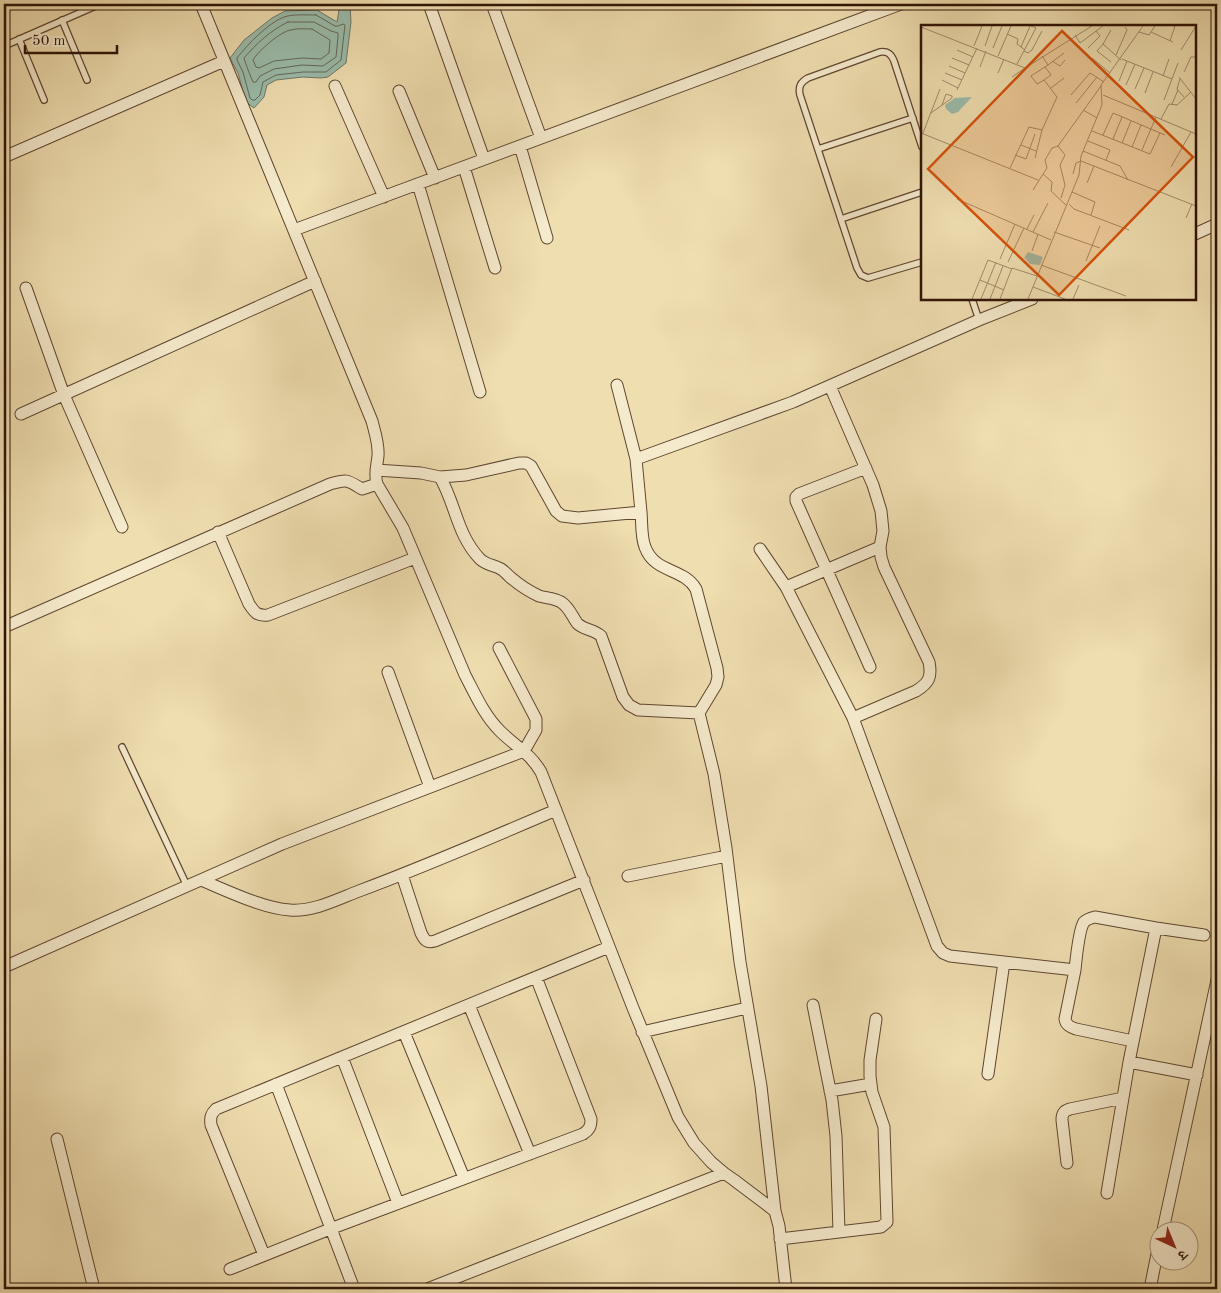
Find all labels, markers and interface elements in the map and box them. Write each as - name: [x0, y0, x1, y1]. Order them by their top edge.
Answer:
- scale bar: [25, 22, 118, 54]
- inset map: [921, 25, 1196, 300]
- text: 50 m: [32, 34, 66, 49]
- north arrow: [1148, 1220, 1198, 1270]
- text: उ: [1174, 1246, 1190, 1263]

